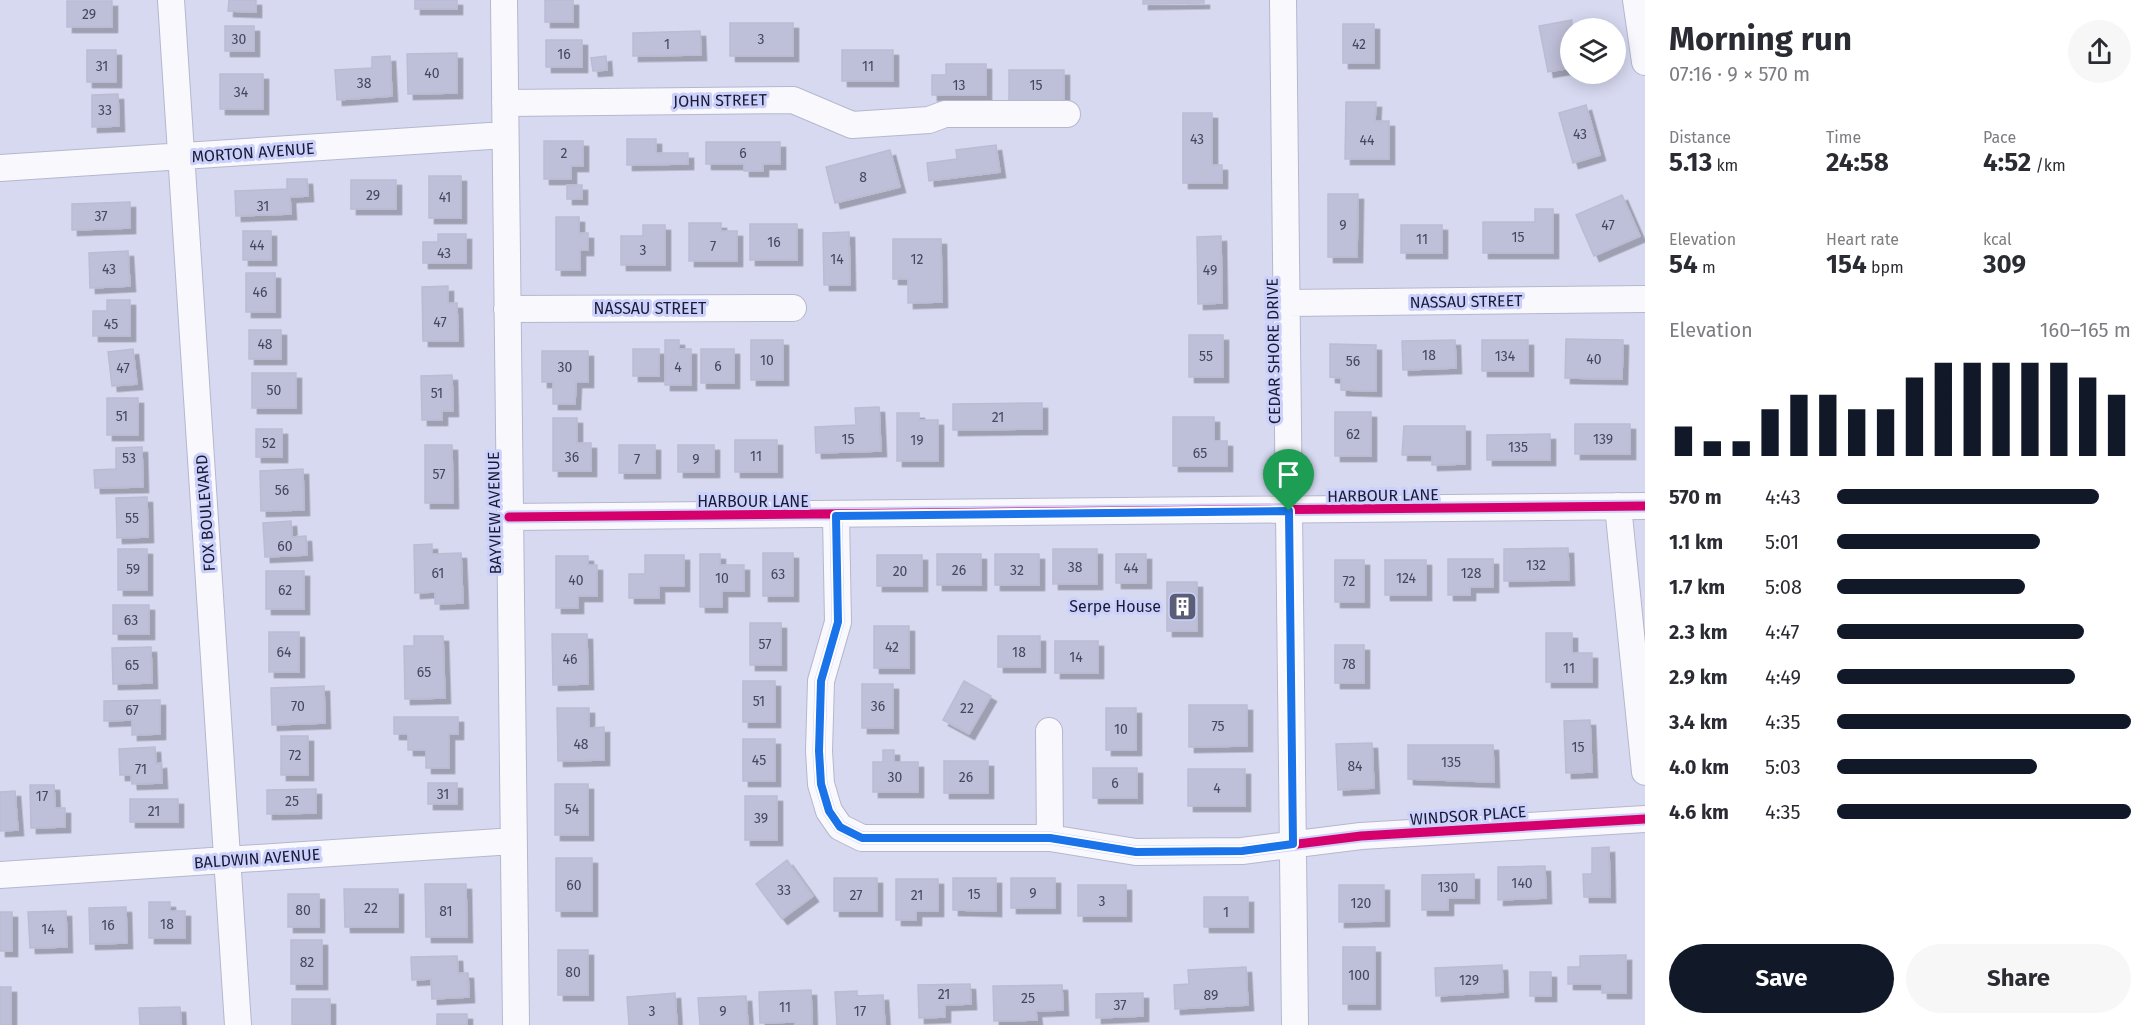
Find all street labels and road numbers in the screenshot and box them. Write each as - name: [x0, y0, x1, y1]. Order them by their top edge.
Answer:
- street label: JOHN STREET: [673, 90, 768, 111]
- street label: MORTON AVENUE: [191, 139, 315, 166]
- street label: CEDAR SHORE DRIVE: [1263, 278, 1284, 424]
- street label: NASSAU STREET: [1409, 291, 1523, 312]
- street label: NASSAU STREET: [594, 299, 707, 318]
- street label: BAYVIEW AVENUE: [484, 451, 505, 575]
- street label: FOX BOULEVARD: [192, 454, 219, 572]
- street label: HARBOUR LANE: [1327, 485, 1439, 506]
- street label: HARBOUR LANE: [697, 492, 809, 511]
- street label: WINDSOR PLACE: [1409, 802, 1527, 829]
- street label: BALDWIN AVENUE: [193, 845, 321, 872]

